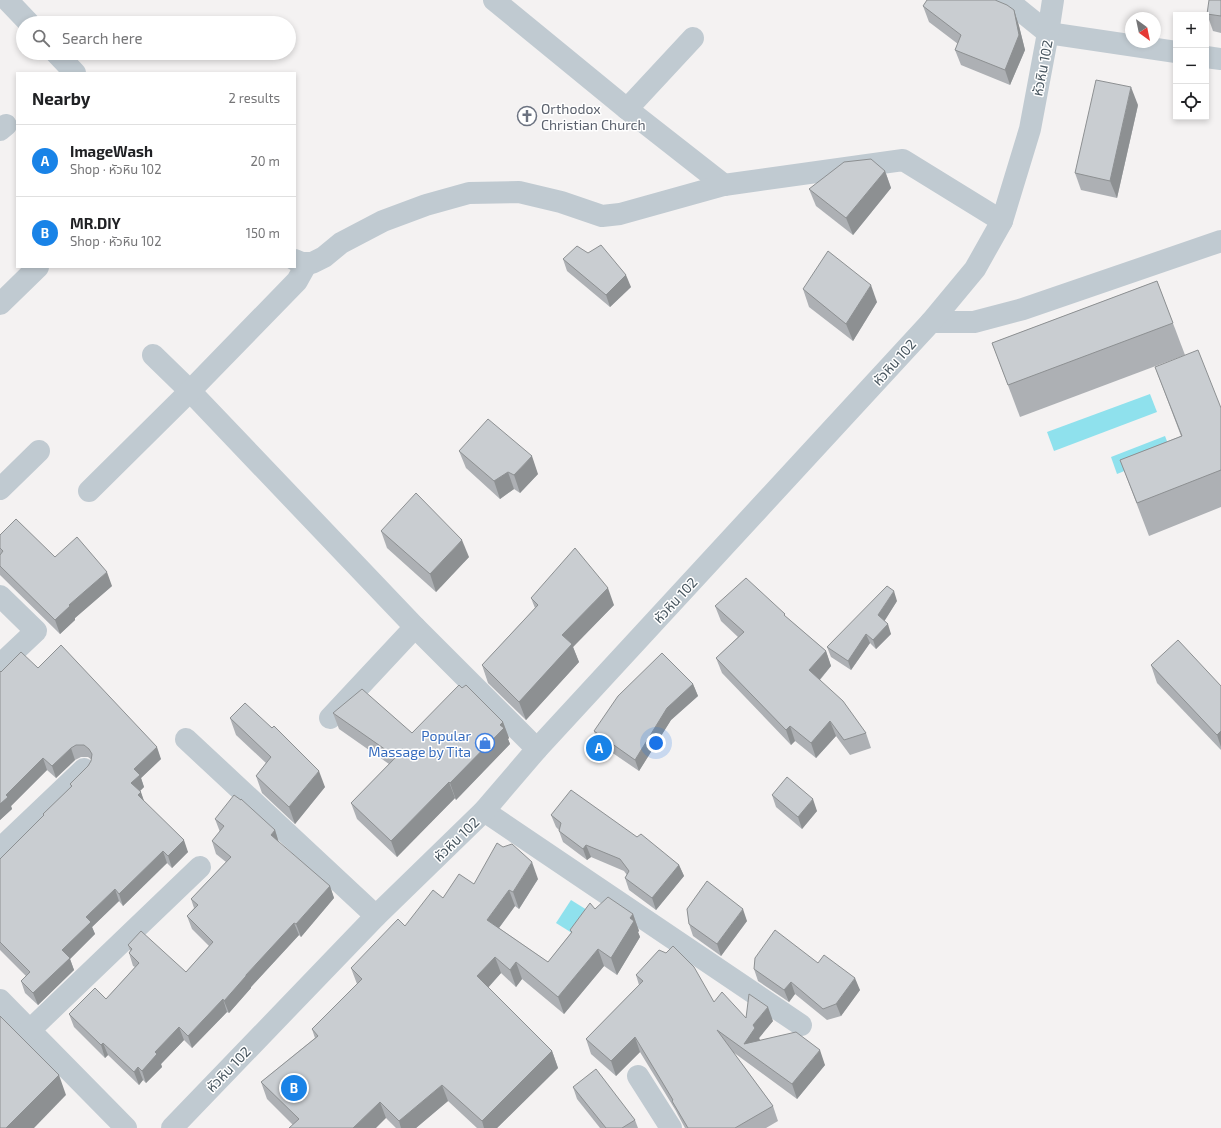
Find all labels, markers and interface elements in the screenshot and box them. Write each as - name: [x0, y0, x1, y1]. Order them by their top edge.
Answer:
- north arrow: [1125, 12, 1161, 48]
- map controls: [1173, 12, 1209, 120]
- button: +: [1173, 12, 1209, 48]
- search box: [16, 16, 296, 60]
- icon: search: [30, 27, 52, 49]
- text: Search here: [62, 29, 143, 47]
- street label: หัวหิน 102: [1028, 38, 1056, 98]
- button: −: [1173, 48, 1209, 84]
- button: locate: [1173, 84, 1209, 120]
- text: Nearby: [32, 88, 90, 108]
- text: 2 results: [228, 90, 280, 106]
- place label: Orthodox Christian Church: [541, 100, 646, 133]
- church icon: Orthodox Christian Church: [516, 105, 538, 127]
- text: ImageWash: [70, 142, 153, 160]
- text: A: [41, 153, 49, 169]
- text: 20 m: [251, 153, 280, 169]
- text: Shop · หัวหิน 102: [70, 161, 161, 177]
- text: MR.DIY: [70, 214, 121, 232]
- text: B: [41, 225, 49, 241]
- text: 150 m: [246, 225, 280, 241]
- text: Shop · หัวหิน 102: [70, 233, 161, 249]
- street label: หัวหิน 102: [869, 335, 919, 389]
- street label: หัวหิน 102: [649, 573, 701, 627]
- place label: Popular Massage by Tita: [368, 727, 471, 760]
- shop icon: Popular Massage by Tita: [474, 732, 496, 754]
- pin: A: [586, 733, 612, 763]
- your location: [646, 733, 666, 753]
- street label: หัวหิน 102: [430, 813, 482, 865]
- street label: หัวหิน 102: [202, 1043, 254, 1095]
- pin: B: [281, 1073, 307, 1103]

